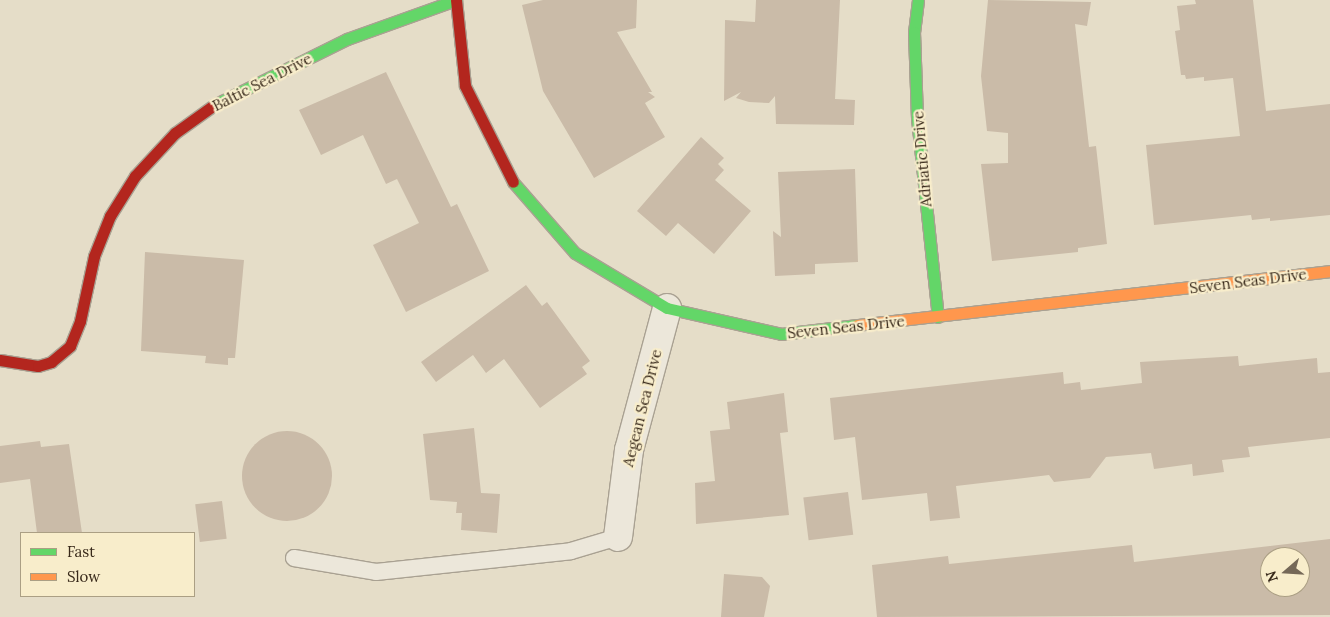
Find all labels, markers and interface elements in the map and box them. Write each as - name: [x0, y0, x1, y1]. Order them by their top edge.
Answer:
- street label: Baltic Sea Drive: [209, 49, 315, 115]
- street label: Adriatic Drive: [909, 110, 935, 208]
- street label: Seven Seas Drive: [1188, 265, 1308, 297]
- street label: Seven Seas Drive: [786, 312, 906, 342]
- street label: Aegean Sea Drive: [619, 347, 665, 469]
- legend: [20, 532, 195, 597]
- text: Fast: [67, 542, 95, 561]
- north arrow: [1260, 547, 1310, 597]
- text: Slow: [67, 567, 100, 586]
- text: N: [1261, 569, 1282, 585]

